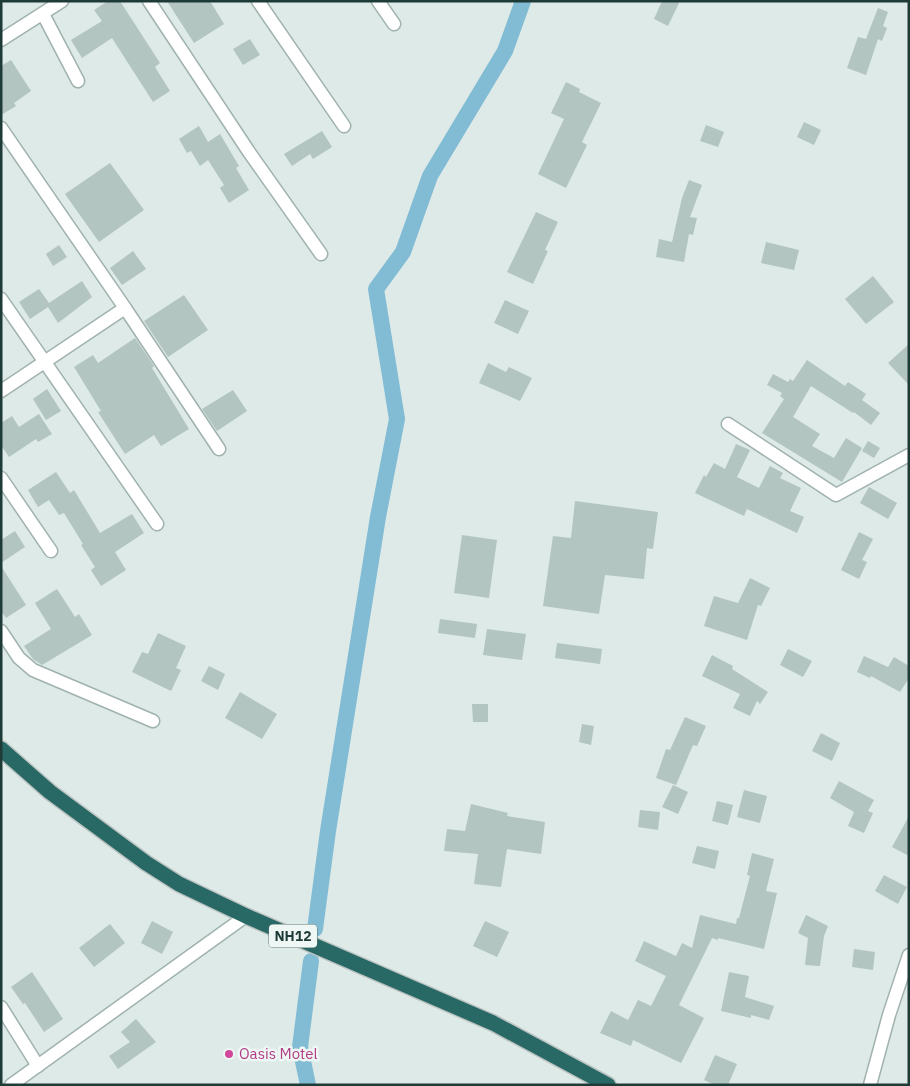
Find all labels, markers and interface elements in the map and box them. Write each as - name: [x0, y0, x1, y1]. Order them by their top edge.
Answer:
- road number: NH12: [269, 924, 317, 948]
- place label: Oasis Motel: [239, 1044, 318, 1063]
- marker: Oasis Motel: [223, 1048, 235, 1060]

